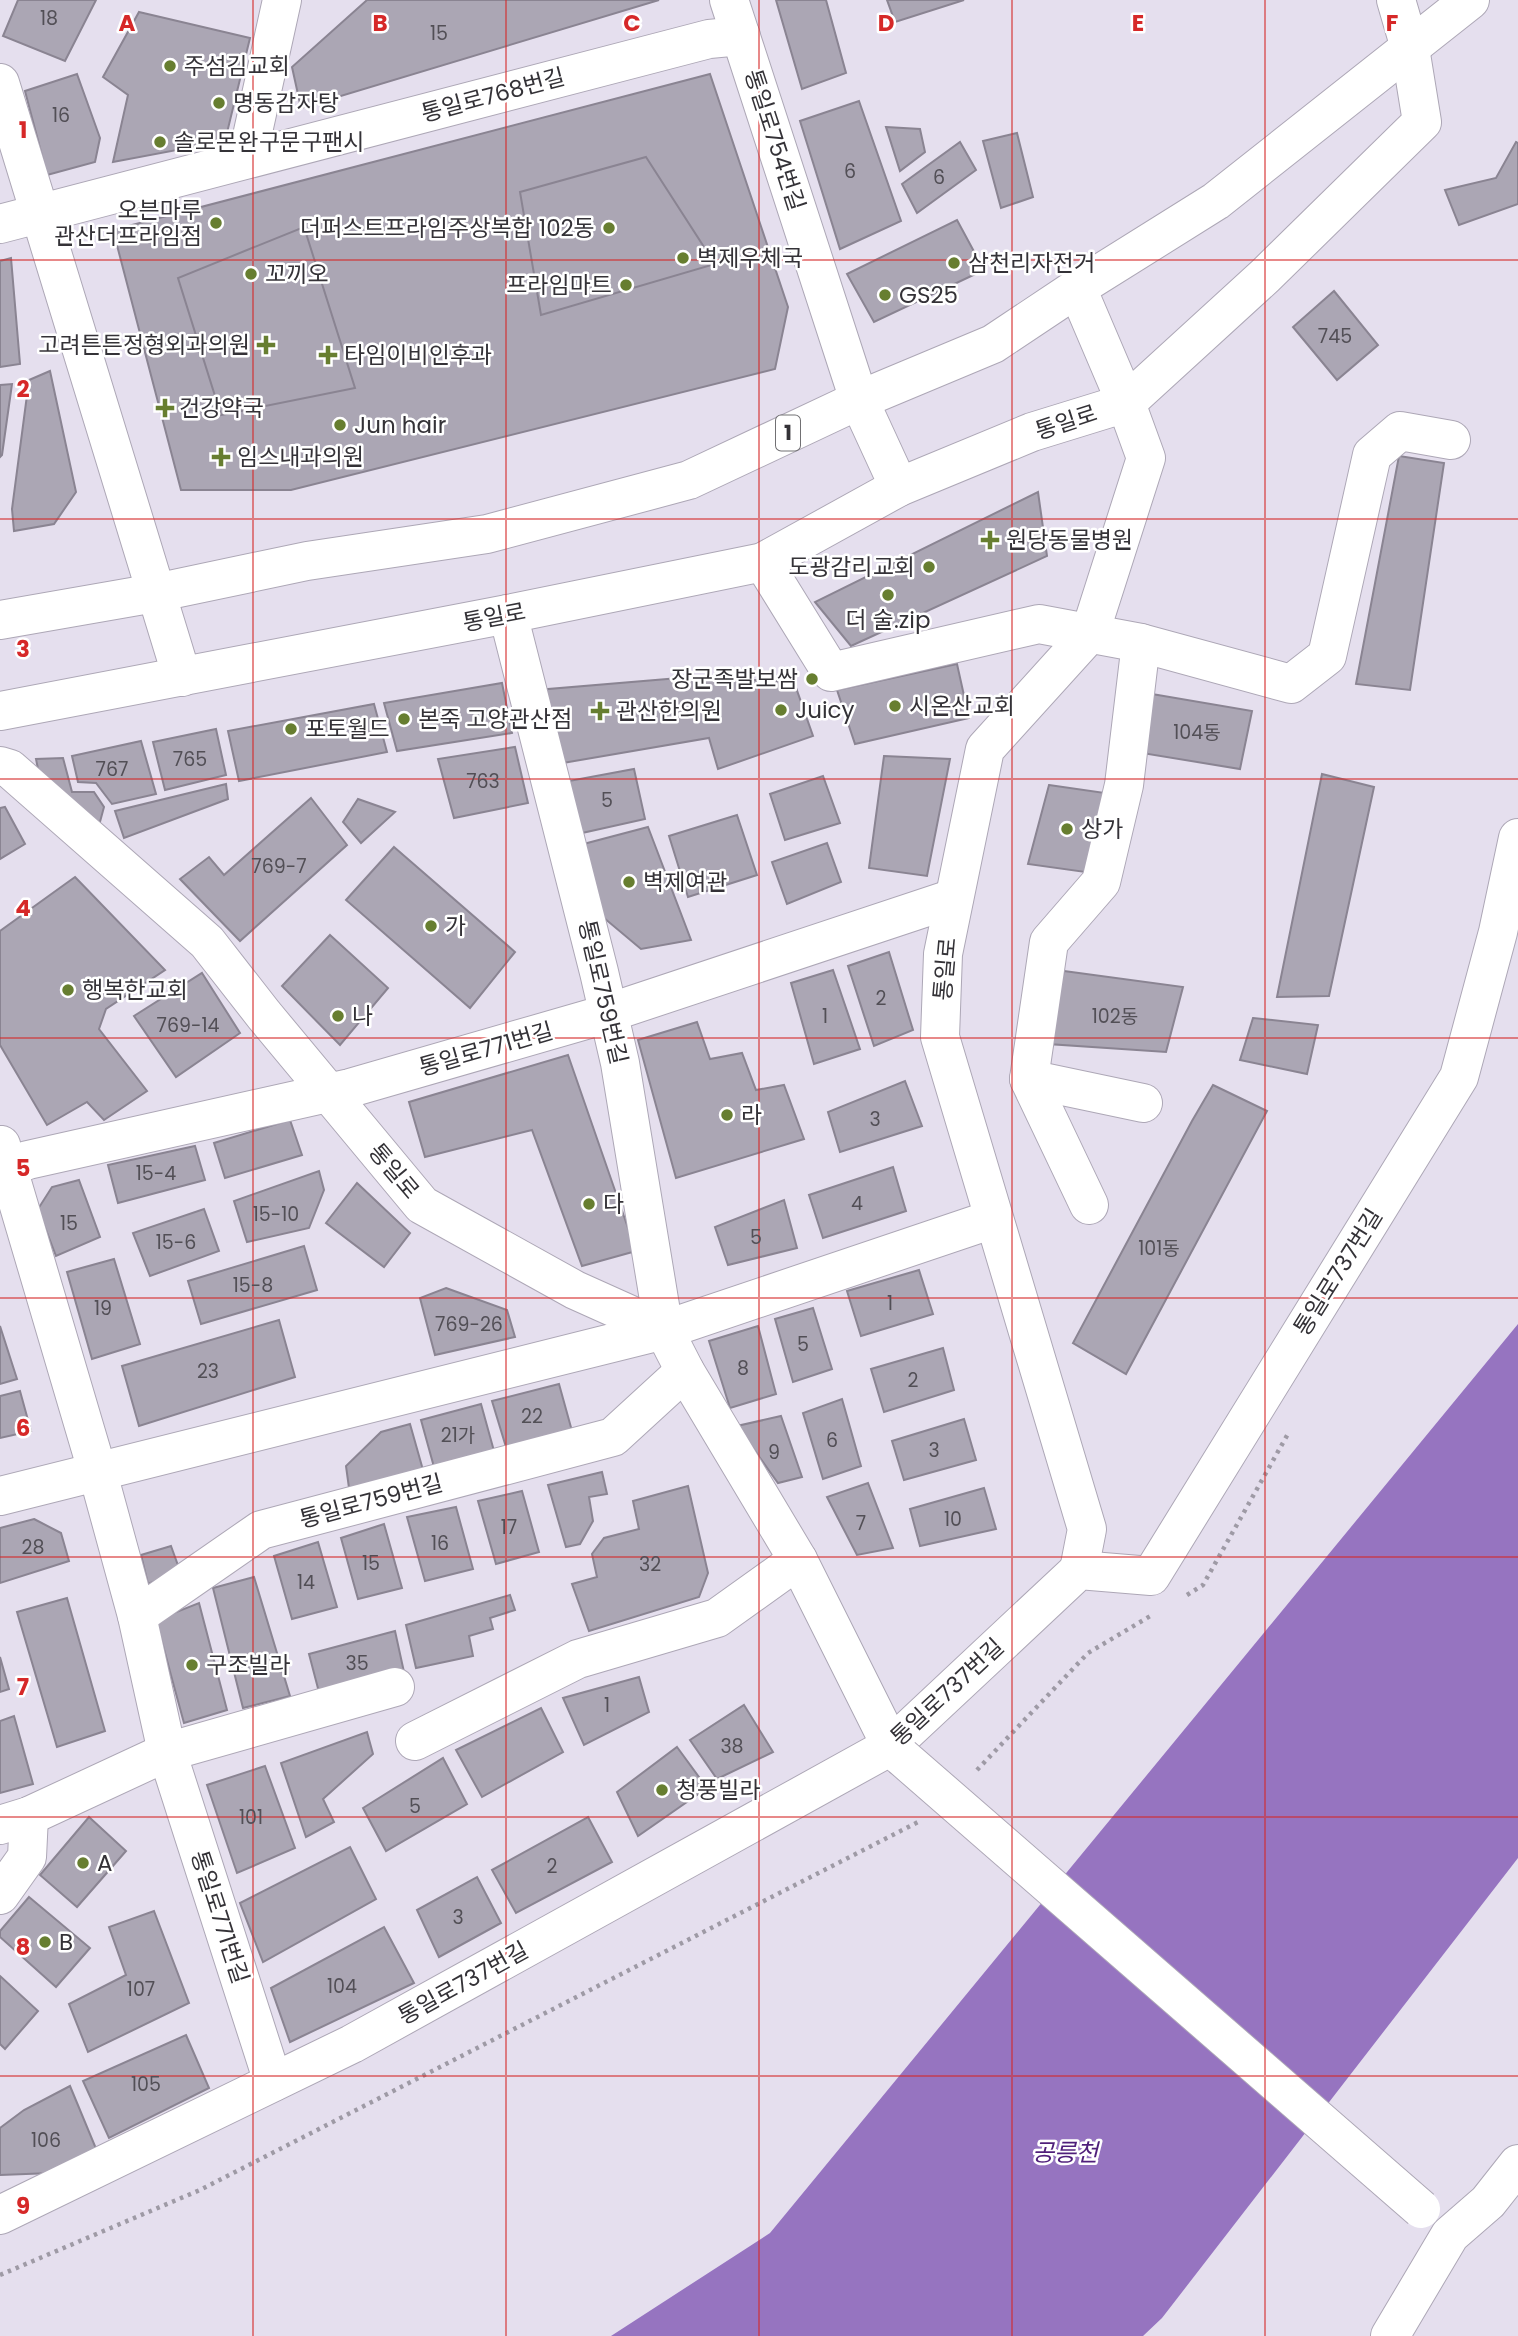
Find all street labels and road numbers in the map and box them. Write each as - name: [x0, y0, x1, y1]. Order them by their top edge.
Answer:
- street label: 통일로768번길: [418, 60, 568, 130]
- street label: 통일로754번길: [737, 65, 813, 215]
- street label: 통일로: [1031, 397, 1101, 447]
- road number: 1: [776, 416, 800, 450]
- street label: 통일로: [460, 595, 528, 639]
- street label: 통일로759번길: [571, 917, 635, 1067]
- street label: 통일로: [926, 936, 964, 1002]
- street label: 통일로771번길: [415, 1015, 557, 1083]
- street label: 통일로: [361, 1136, 427, 1206]
- street label: 통일로737번길: [1286, 1202, 1390, 1342]
- street label: 통일로759번길: [296, 1466, 446, 1536]
- street label: 통일로737번길: [883, 1631, 1011, 1753]
- street label: 통일로771번길: [183, 1846, 257, 1988]
- street label: 통일로737번길: [392, 1934, 534, 2032]

